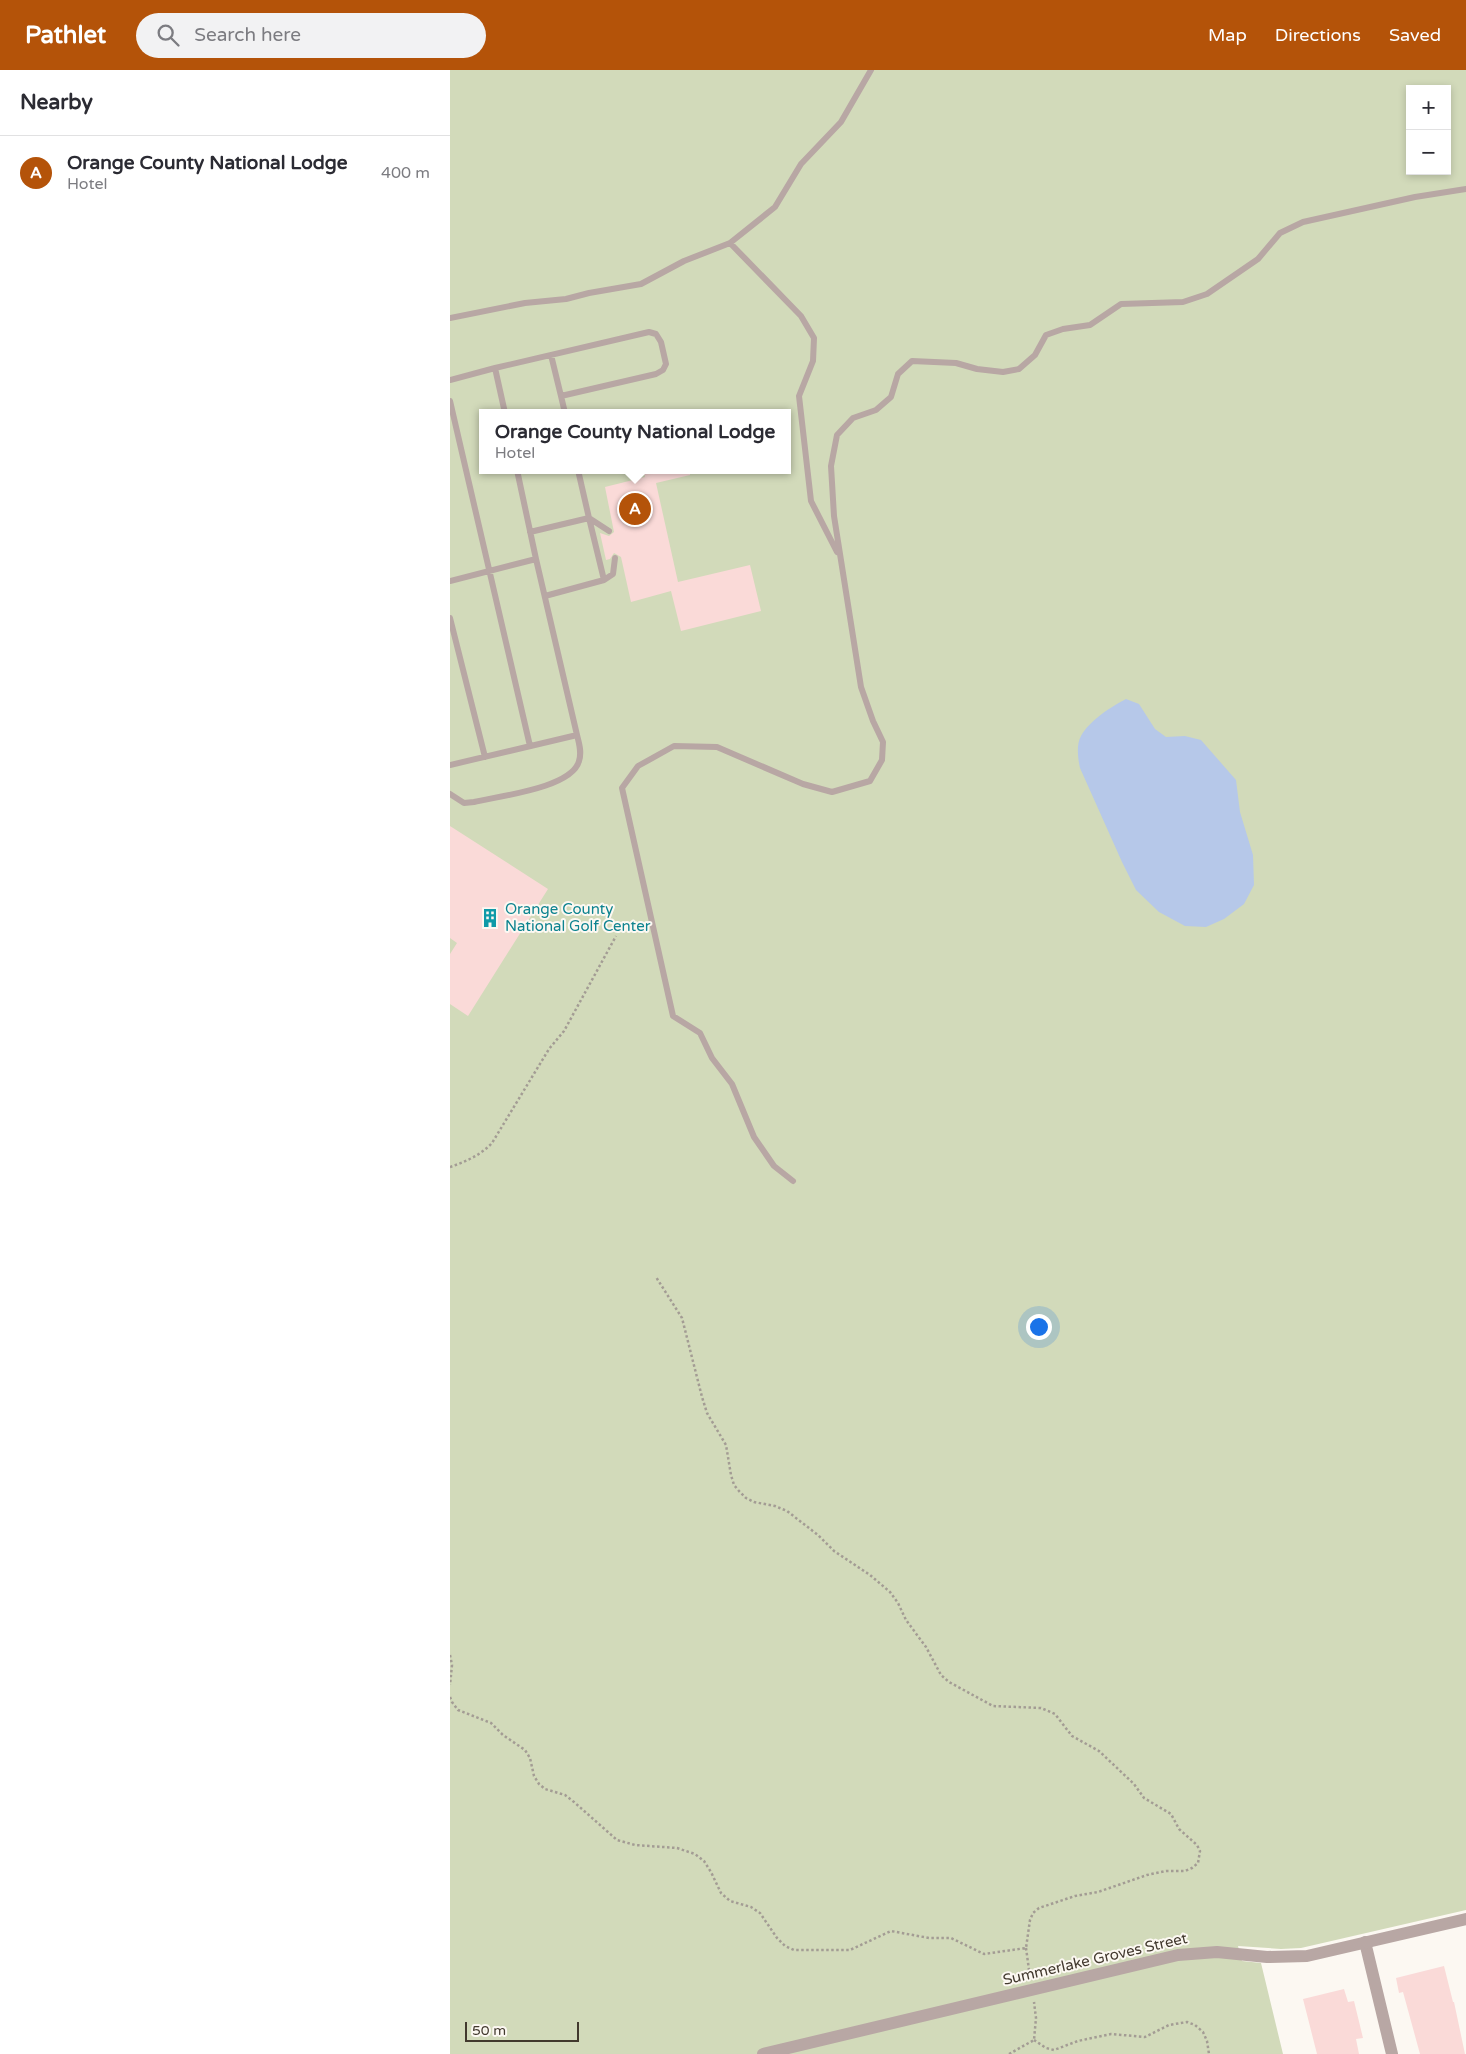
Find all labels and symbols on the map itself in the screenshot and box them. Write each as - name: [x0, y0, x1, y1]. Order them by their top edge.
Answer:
- pin: A: [619, 490, 651, 528]
- place label: Orange County National Golf Center: [505, 900, 651, 935]
- building icon: Orange County National Golf Center: [479, 907, 501, 929]
- your location: [1026, 1314, 1052, 1340]
- street label: Summerlake Groves Street: [1001, 1929, 1189, 1989]
- scale bar: [465, 2019, 579, 2042]

